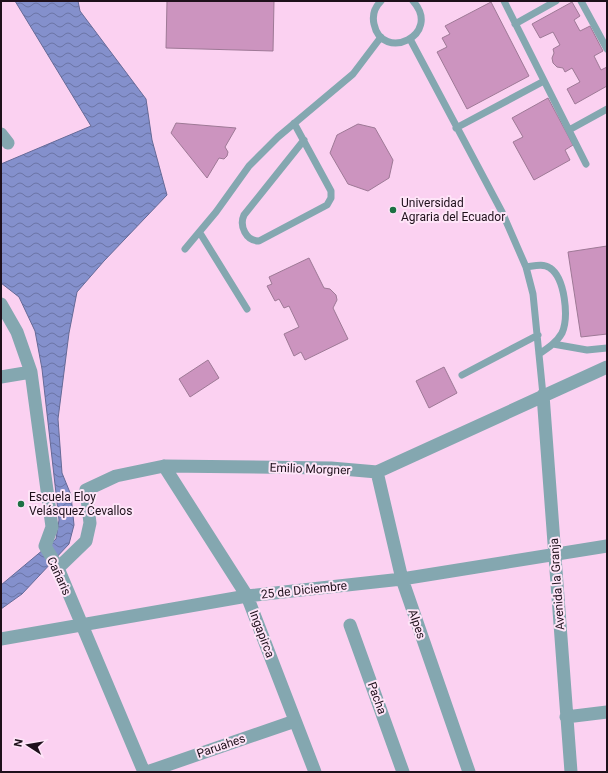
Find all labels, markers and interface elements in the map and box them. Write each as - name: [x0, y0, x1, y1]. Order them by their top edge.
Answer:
- place label: Universidad Agraria del Ecuador: [401, 196, 505, 224]
- marker: Universidad Agraria del Ecuador: [388, 205, 398, 215]
- street label: Emilio Morgner: [269, 461, 351, 477]
- place label: Escuela Eloy Velásquez Cevallos: [29, 490, 132, 518]
- marker: Escuela Eloy Velásquez Cevallos: [16, 499, 26, 509]
- street label: Avenida la Granja: [547, 537, 567, 631]
- street label: Cañaris: [44, 555, 74, 597]
- street label: 25 de Diciembre: [260, 579, 348, 601]
- street label: Ingapirca: [247, 608, 277, 660]
- street label: Alpes: [405, 608, 429, 640]
- street label: Pacha: [365, 680, 389, 716]
- north arrow: [8, 725, 48, 765]
- street label: Paruahes: [195, 731, 247, 761]
- text: N: [12, 738, 26, 748]

